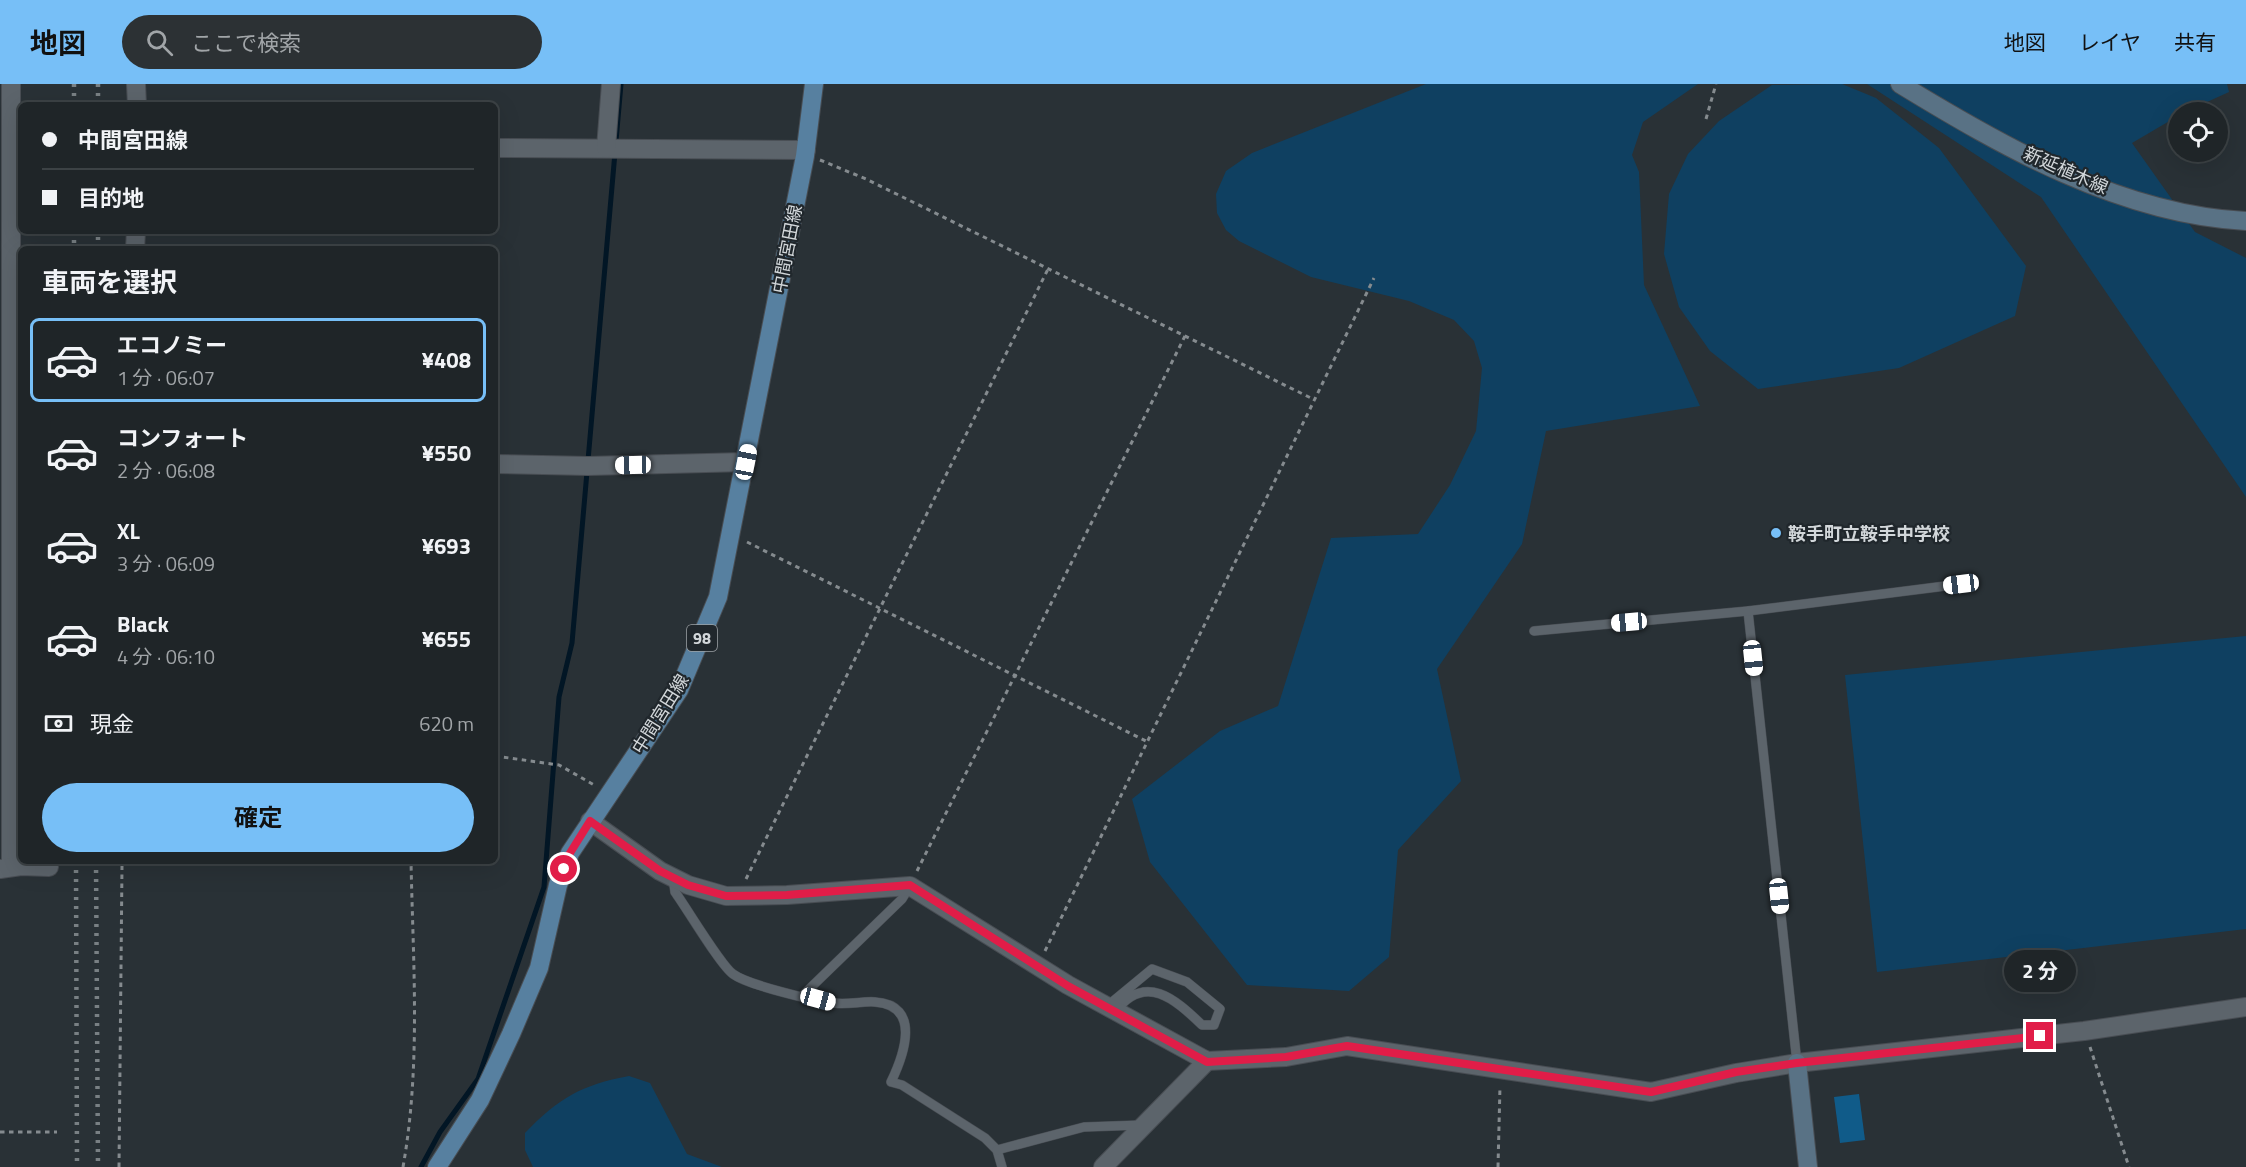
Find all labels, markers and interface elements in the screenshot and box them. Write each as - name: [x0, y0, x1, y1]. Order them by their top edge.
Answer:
- search box: [122, 15, 542, 69]
- text: 地図: [30, 21, 86, 64]
- icon: search: [143, 26, 176, 59]
- text: ここで検索: [191, 26, 301, 60]
- text: 地図: [2004, 26, 2046, 58]
- text: レイヤ: [2079, 26, 2141, 58]
- text: 共有: [2174, 26, 2216, 58]
- map controls: [2168, 102, 2228, 162]
- button: locate: [2168, 102, 2228, 162]
- text: 中間宮田線: [78, 123, 188, 157]
- street label: 新延植木線: [2019, 139, 2113, 201]
- text: 目的地: [78, 181, 144, 215]
- street label: 中間宮田線: [765, 202, 809, 296]
- text: 車両を選択: [42, 261, 177, 302]
- text: エコノミー: [117, 328, 227, 362]
- icon: car: [45, 333, 99, 387]
- text: ¥408: [422, 343, 471, 377]
- text: 1 分 · 06:07: [117, 362, 215, 393]
- text: コンフォート: [117, 421, 248, 455]
- icon: car: [45, 426, 99, 480]
- text: ¥550: [422, 436, 471, 470]
- car: [734, 443, 758, 481]
- text: 2 分 · 06:08: [117, 455, 215, 486]
- car: [615, 456, 651, 474]
- text: XL: [117, 514, 140, 548]
- icon: car: [45, 519, 99, 573]
- place label: 鞍手町立鞍手中学校: [1788, 520, 1950, 547]
- marker: 鞍手町立鞍手中学校: [1769, 526, 1783, 540]
- text: ¥693: [422, 529, 471, 563]
- text: 3 分 · 06:09: [117, 548, 215, 579]
- car: [1942, 573, 1980, 595]
- text: Black: [117, 607, 169, 641]
- car: [1610, 611, 1648, 633]
- icon: car: [45, 612, 99, 666]
- text: ¥655: [422, 622, 471, 656]
- road number: 98: [687, 625, 717, 651]
- car: [1742, 639, 1764, 677]
- text: 4 分 · 06:10: [117, 641, 215, 672]
- street label: 中間宮田線: [625, 669, 695, 759]
- icon: cash: [42, 707, 75, 740]
- text: 現金: [90, 707, 134, 741]
- text: 620 m: [419, 708, 474, 739]
- button: 確定: [42, 783, 474, 852]
- route start: [550, 855, 577, 882]
- car: [1768, 877, 1790, 915]
- callout: 2 分: [2004, 949, 2076, 991]
- text: 2 分: [2022, 955, 2058, 986]
- car: [798, 986, 838, 1012]
- route end: [2026, 1022, 2053, 1049]

